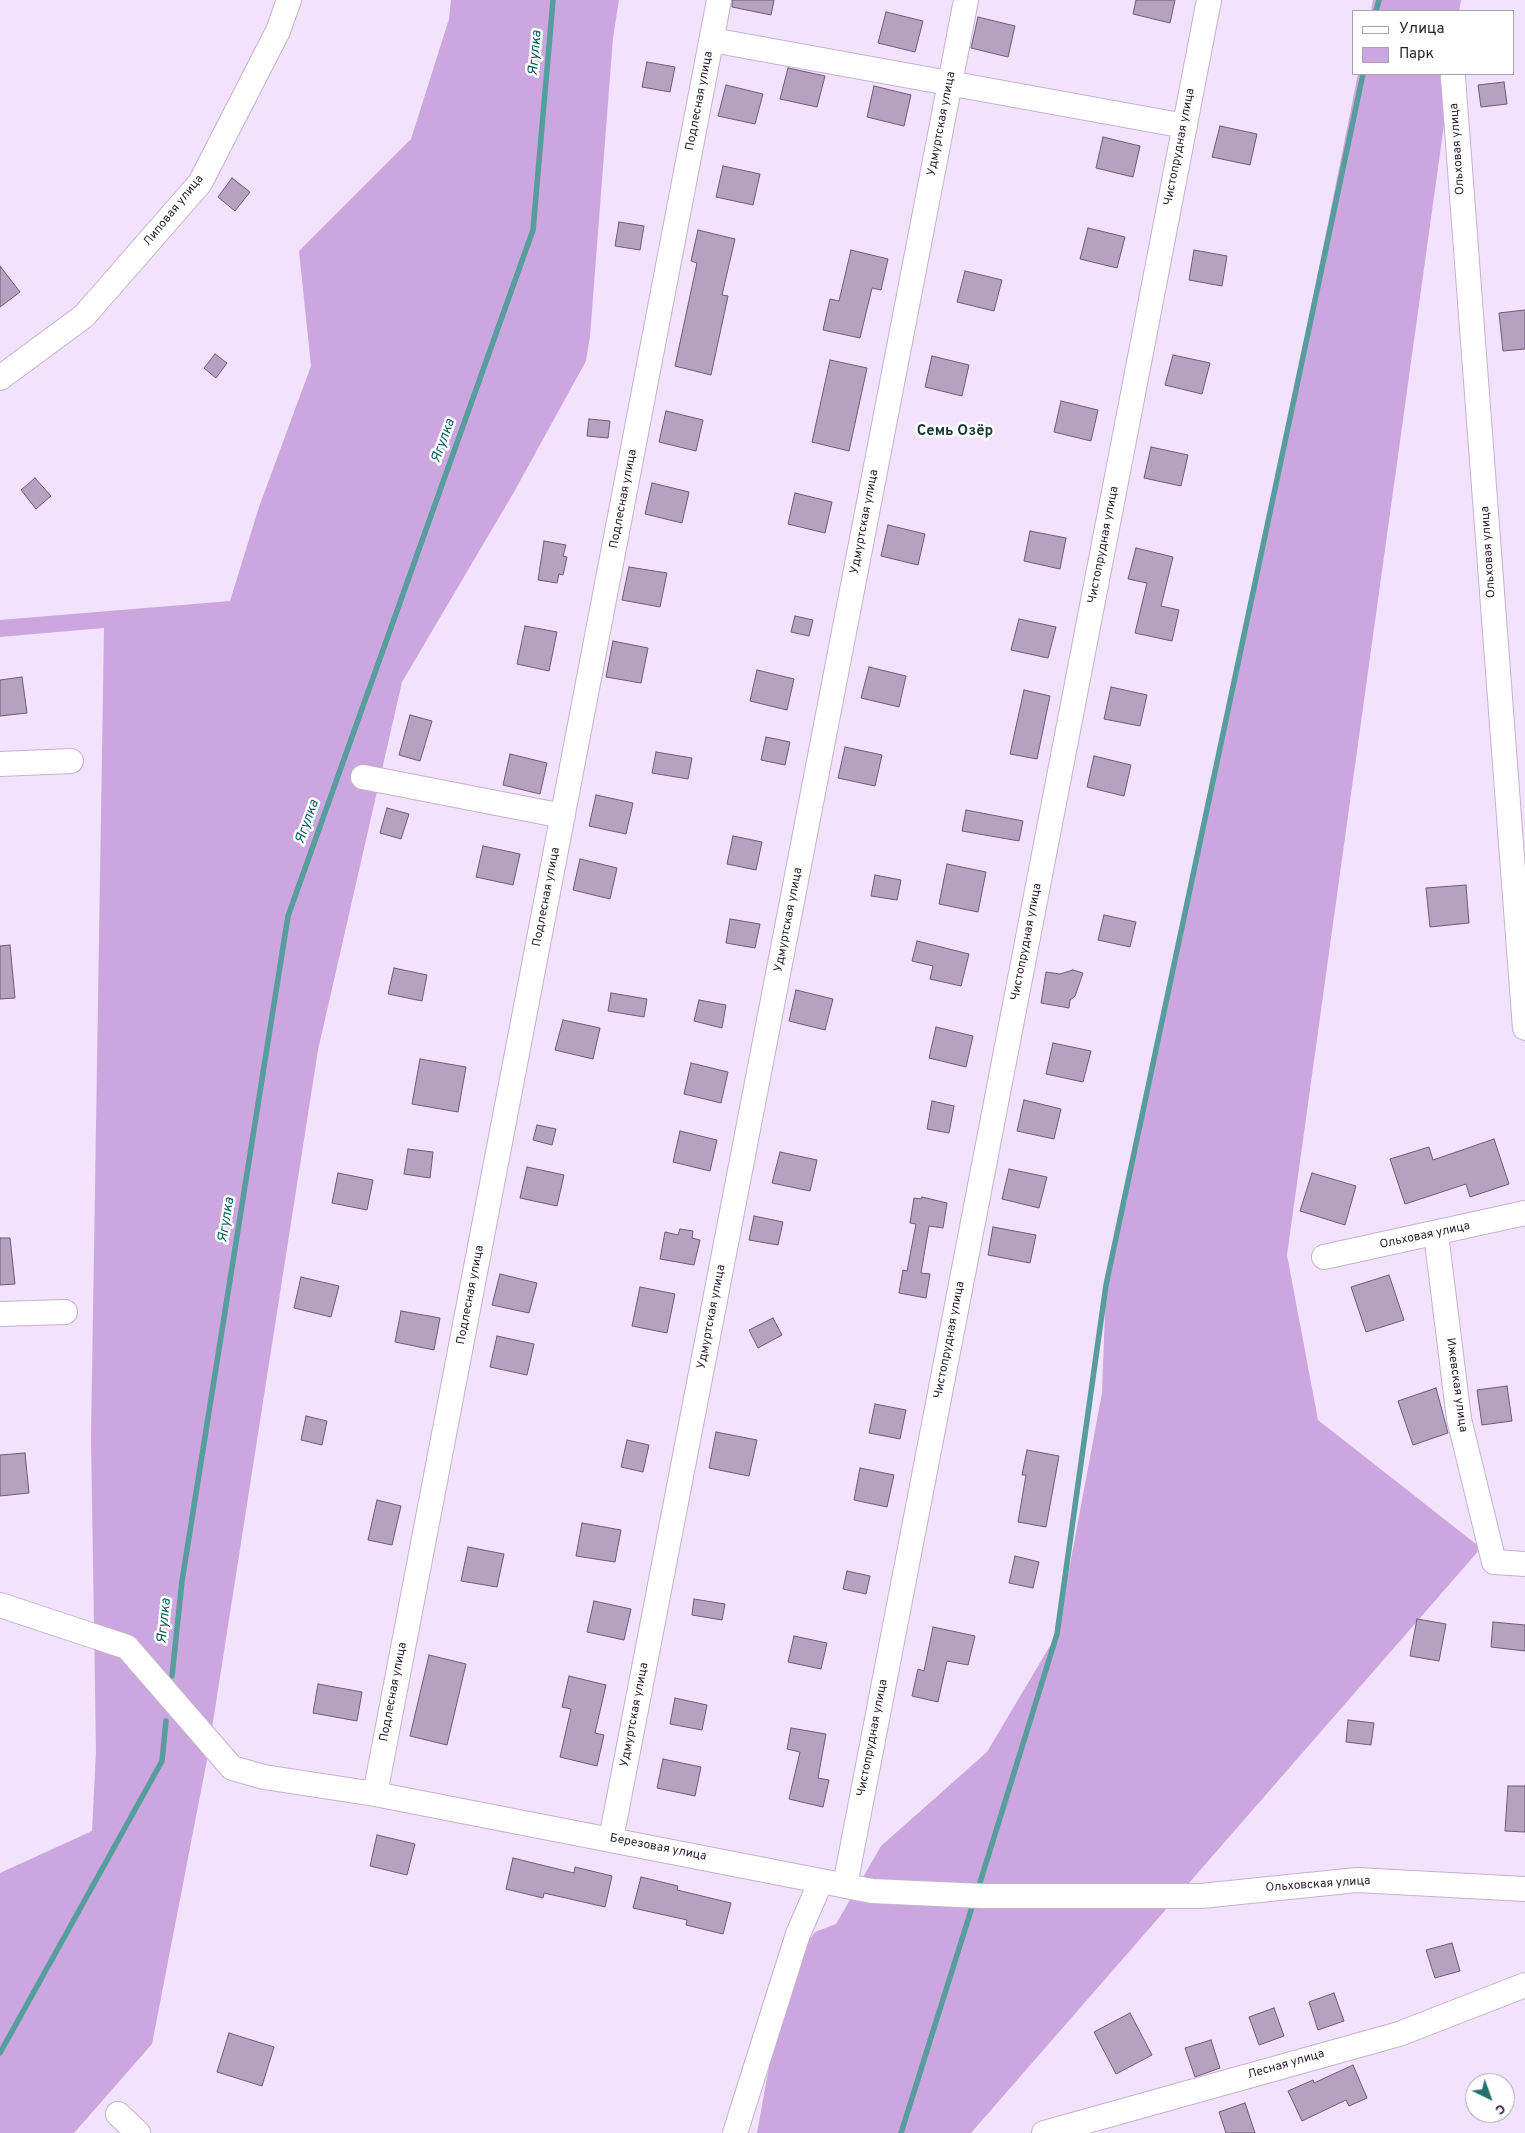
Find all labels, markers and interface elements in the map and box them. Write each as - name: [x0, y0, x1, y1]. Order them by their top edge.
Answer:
- legend: [1352, 10, 1515, 75]
- text: Улица: [1399, 20, 1444, 39]
- water label: Ягулка: [526, 30, 546, 76]
- text: Парк: [1399, 45, 1434, 64]
- street label: Подлесная улица: [683, 50, 717, 152]
- street label: Удмуртская улица: [925, 71, 959, 177]
- street label: Чистопрудная улица: [1162, 87, 1198, 207]
- street label: Ольховая улица: [1448, 103, 1468, 195]
- street label: Липовая улица: [141, 172, 207, 250]
- water label: Ягулка: [428, 417, 460, 465]
- district label: Семь Озёр: [917, 423, 993, 441]
- street label: Подлесная улица: [607, 448, 641, 550]
- street label: Удмуртская улица: [848, 469, 882, 575]
- street label: Чистопрудная улица: [1086, 485, 1122, 605]
- street label: Ольховая улица: [1479, 506, 1499, 598]
- water label: Ягулка: [292, 798, 324, 846]
- street label: Подлесная улица: [530, 846, 564, 948]
- street label: Удмуртская улица: [772, 867, 806, 973]
- street label: Чистопрудная улица: [1009, 882, 1045, 1002]
- water label: Ягулка: [215, 1196, 239, 1244]
- street label: Ольховая улица: [1378, 1219, 1472, 1253]
- street label: Подлесная улица: [454, 1244, 488, 1346]
- street label: Удмуртская улица: [695, 1264, 729, 1370]
- street label: Чистопрудная улица: [932, 1280, 968, 1400]
- street label: Ижевская улица: [1442, 1337, 1470, 1433]
- water label: Ягулка: [154, 1598, 176, 1644]
- street label: Подлесная улица: [377, 1641, 411, 1743]
- street label: Удмуртская улица: [618, 1662, 652, 1768]
- street label: Чистопрудная улица: [855, 1678, 891, 1798]
- street label: Березовая улица: [608, 1832, 708, 1864]
- street label: Ольховская улица: [1265, 1874, 1371, 1896]
- street label: Лесная улица: [1246, 2047, 1326, 2083]
- north arrow: [1465, 2073, 1515, 2123]
- text: С: [1491, 2099, 1509, 2118]

